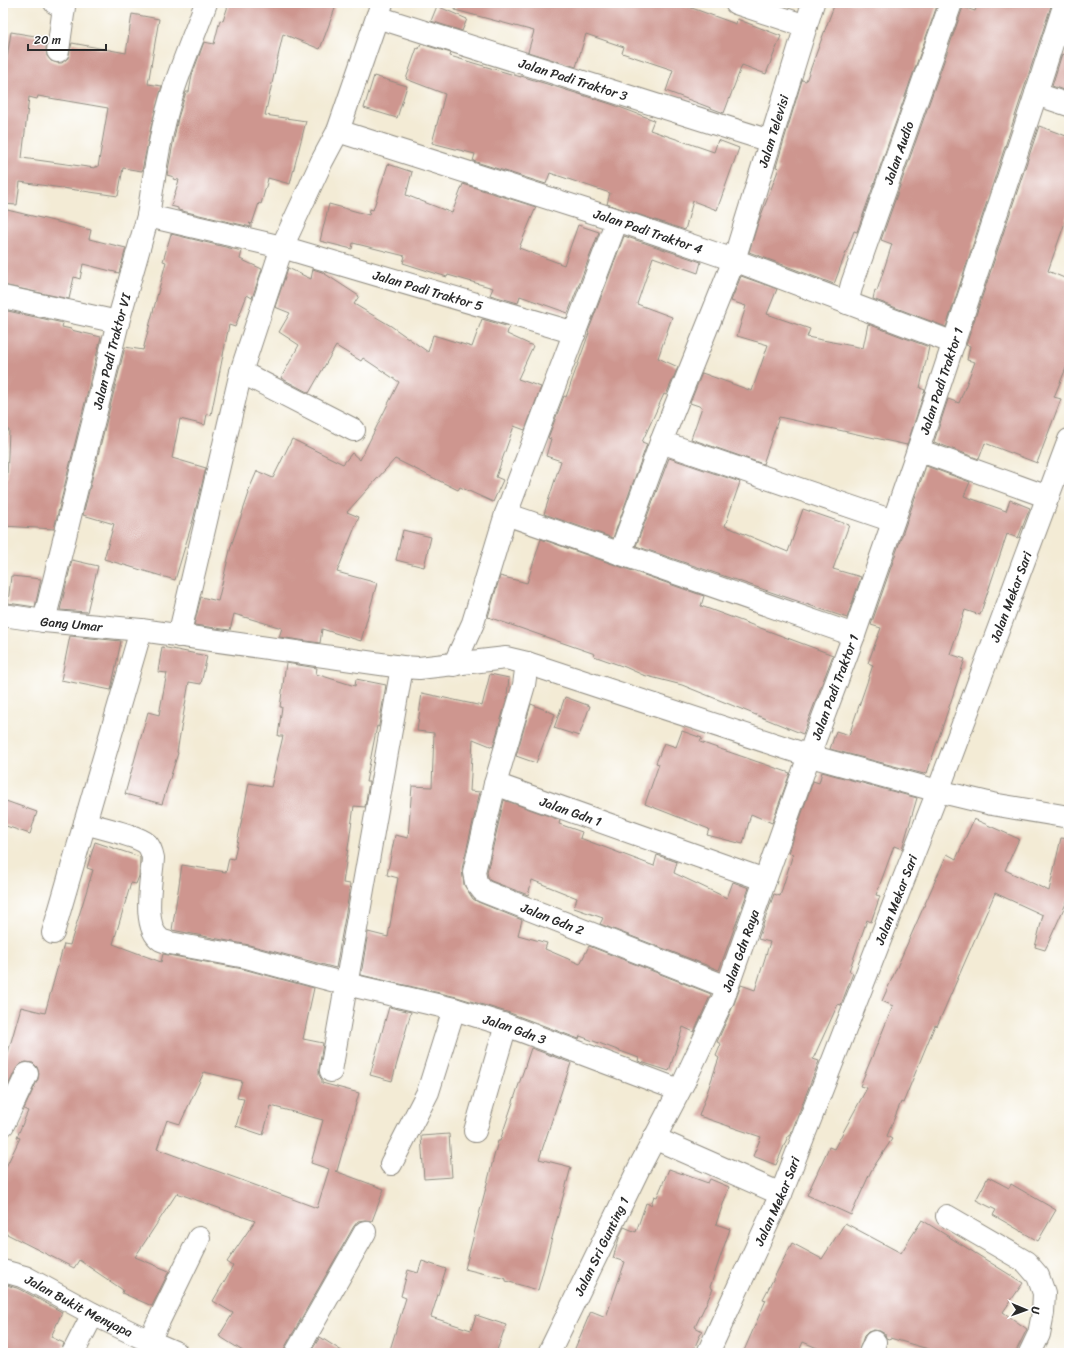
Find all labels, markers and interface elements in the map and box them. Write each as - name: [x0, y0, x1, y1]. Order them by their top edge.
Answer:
- scale bar: [28, 26, 106, 52]
- text: 20 m: [34, 29, 61, 51]
- street label: Jalan Padi Traktor 3: [515, 51, 631, 107]
- street label: Jalan Televisi: [751, 92, 796, 171]
- street label: Jalan Audio: [877, 117, 921, 189]
- street label: Jalan Padi Traktor 4: [590, 202, 706, 261]
- street label: Jalan Padi Traktor 5: [369, 263, 486, 317]
- street label: Jalan Padi Traktor VI: [86, 290, 138, 413]
- street label: Jalan Padi Traktor 1: [913, 324, 970, 438]
- street label: Jalan Mekar Sari: [983, 548, 1039, 646]
- street label: Gang Umar: [39, 610, 104, 638]
- street label: Jalan Padi Traktor 1: [804, 630, 865, 744]
- street label: Jalan Gdn 1: [536, 790, 605, 833]
- street label: Jalan Mekar Sari: [868, 851, 924, 949]
- street label: Jalan Gdn 2: [517, 896, 588, 942]
- street label: Jalan Gdn Raya: [715, 906, 766, 996]
- street label: Jalan Gdn 3: [479, 1007, 550, 1051]
- street label: Jalan Mekar Sari: [747, 1153, 807, 1250]
- street label: Jalan Sri Gunting 1: [567, 1192, 636, 1301]
- street label: Jalan Bukit Menyapa: [20, 1268, 137, 1344]
- north arrow: [1006, 1290, 1046, 1330]
- text: U: [1026, 1306, 1045, 1315]

